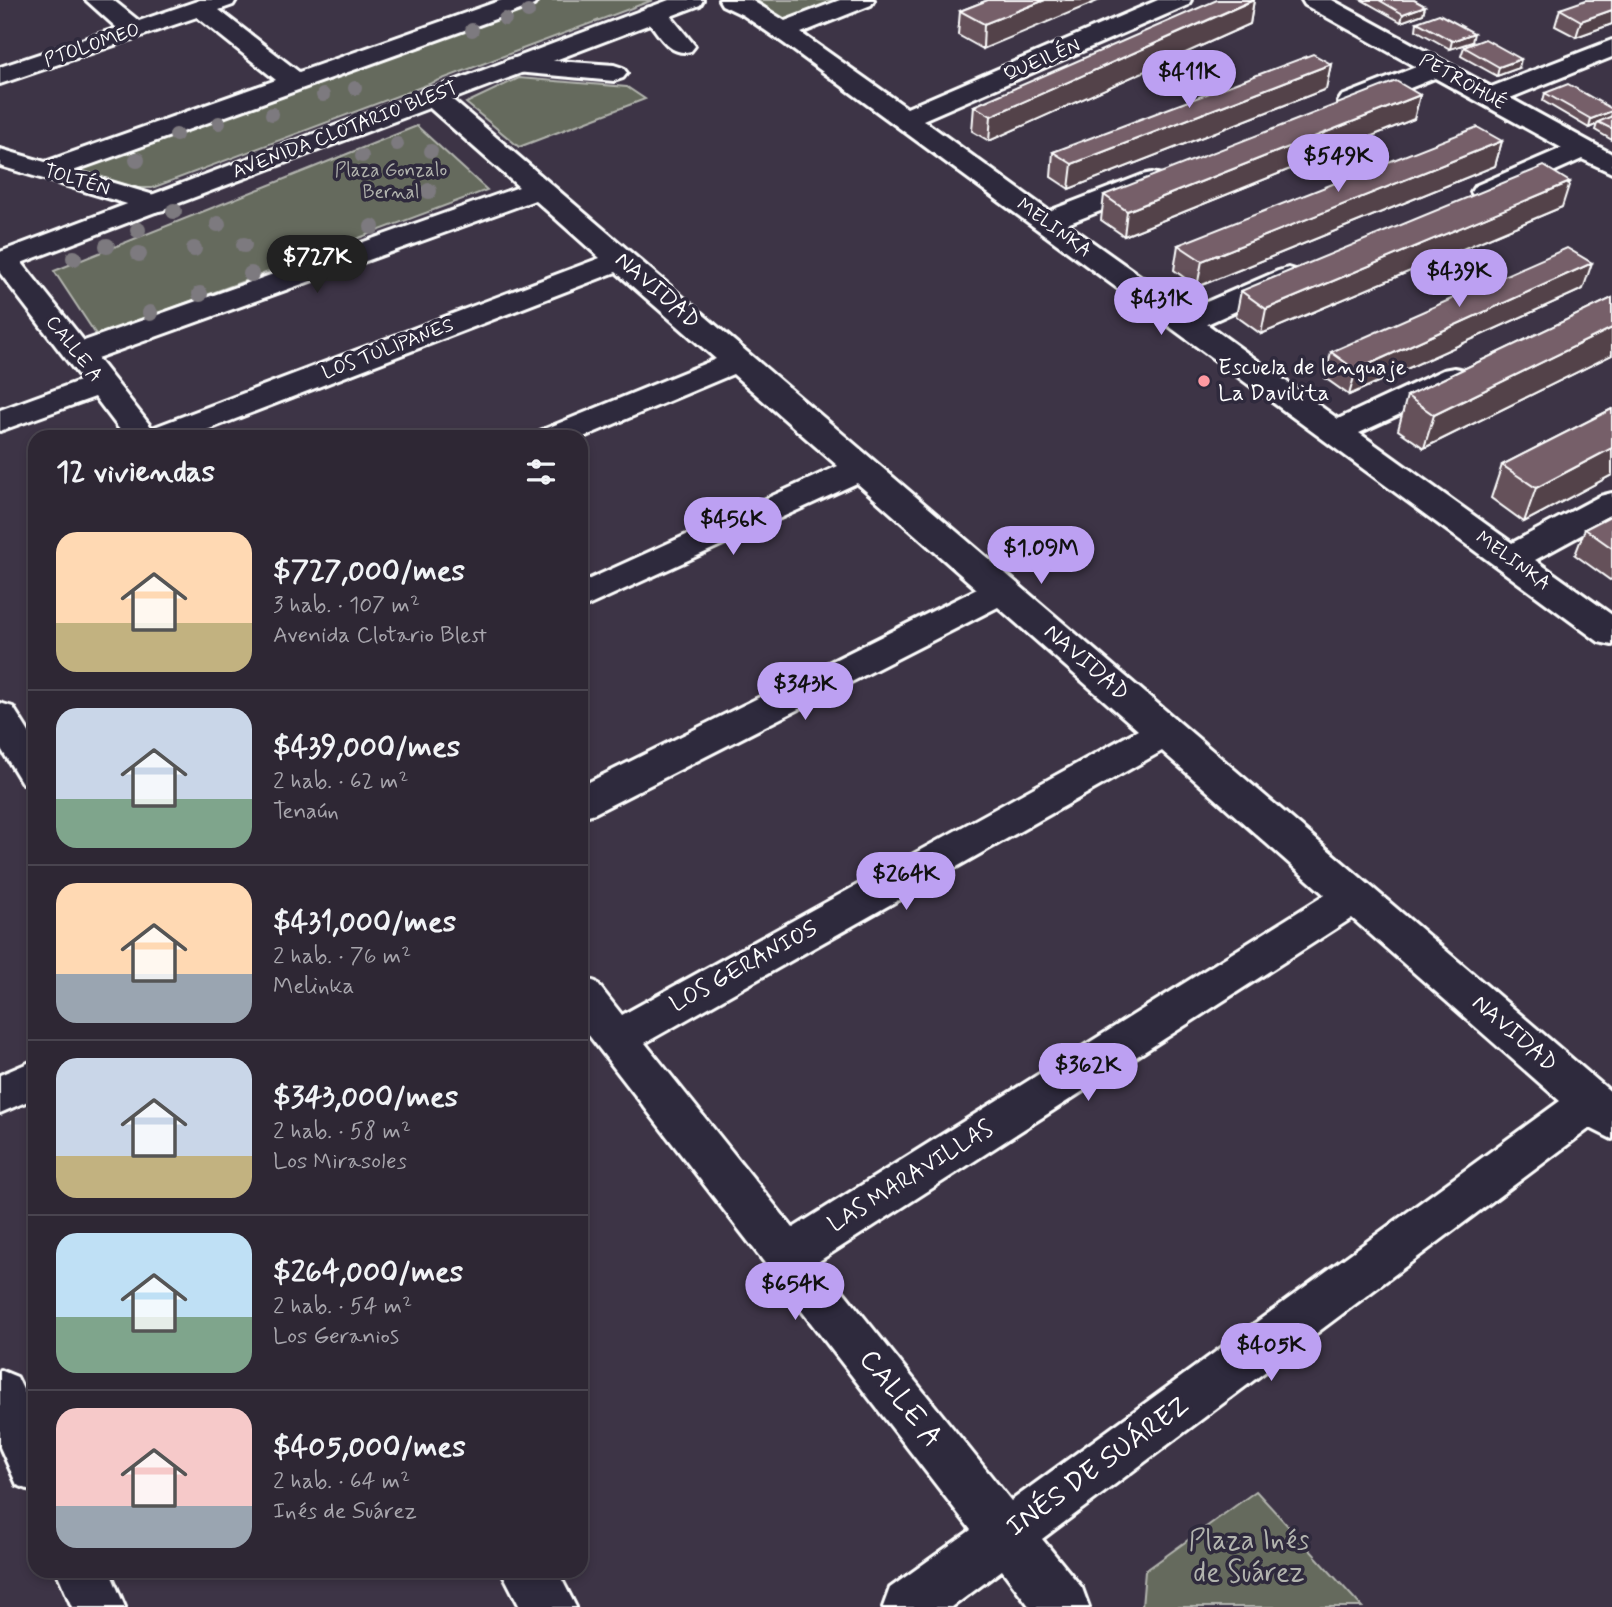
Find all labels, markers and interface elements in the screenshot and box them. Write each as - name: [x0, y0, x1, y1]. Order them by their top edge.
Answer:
- street label: PTOLOMEO: [41, 17, 143, 73]
- street label: QUEILÉN: [1000, 32, 1084, 87]
- street label: PETROHUÉ: [1415, 47, 1512, 116]
- pin: $411K: [1140, 50, 1238, 110]
- text: $411K: [1158, 58, 1220, 88]
- street label: AVENIDA CLOTARIO BLEST: [229, 75, 461, 185]
- pin: $549K: [1289, 134, 1387, 194]
- text: $549K: [1303, 142, 1373, 172]
- street label: TOLTÉN: [41, 157, 113, 202]
- park label: Plaza Gonzalo Bernal: [335, 158, 447, 205]
- street label: MELINKA: [1012, 192, 1096, 264]
- pin: $727K: [268, 236, 366, 295]
- text: $727K: [283, 243, 351, 273]
- street label: NAVIDAD: [608, 246, 706, 336]
- pin: $439K: [1410, 250, 1508, 309]
- text: $439K: [1427, 257, 1491, 287]
- pin: $431K: [1112, 278, 1210, 337]
- text: $431K: [1130, 285, 1192, 315]
- street label: CALLE A: [40, 311, 108, 387]
- street label: LOS TULIPANES: [319, 312, 457, 386]
- place label: Escuela de lenguaje La Davilita: [1218, 353, 1407, 409]
- marker: Escuela de lenguaje La Davilita: [1196, 373, 1212, 389]
- text: 12 viviendas: [56, 453, 215, 492]
- icon: filters: [522, 453, 560, 491]
- pin: $456K: [684, 498, 782, 557]
- text: $456K: [700, 505, 766, 535]
- street label: MELINKA: [1471, 525, 1555, 597]
- pin: $1.09M: [984, 526, 1098, 586]
- text: $1.09M: [1003, 534, 1079, 564]
- text: $727,000/mes: [273, 552, 465, 591]
- icon: home: [112, 560, 196, 644]
- text: 3 hab. · 107 m²: [273, 591, 420, 621]
- street label: NAVIDAD: [1037, 618, 1135, 708]
- text: Avenida Clotario Blest: [273, 621, 487, 651]
- pin: $343K: [756, 662, 854, 722]
- text: $343K: [773, 670, 837, 700]
- text: $439,000/mes: [273, 728, 460, 767]
- icon: home: [112, 736, 196, 820]
- text: 2 hab. · 62 m²: [273, 767, 408, 797]
- text: Tenaún: [273, 797, 339, 827]
- pin: $264K: [857, 852, 955, 912]
- text: $264K: [872, 860, 940, 890]
- text: $431,000/mes: [273, 903, 456, 942]
- icon: home: [112, 911, 196, 995]
- street label: LOS GERANIOS: [665, 914, 823, 1020]
- text: 2 hab. · 76 m²: [273, 942, 411, 972]
- text: Melinka: [273, 972, 354, 1002]
- street label: NAVIDAD: [1465, 989, 1563, 1079]
- pin: $362K: [1039, 1044, 1137, 1103]
- text: $362K: [1055, 1051, 1121, 1081]
- text: $343,000/mes: [273, 1078, 458, 1117]
- icon: home: [112, 1086, 196, 1170]
- street label: LAS MARAVILLAS: [823, 1114, 999, 1240]
- text: 2 hab. · 58 m²: [273, 1117, 411, 1147]
- text: Los Mirasoles: [273, 1147, 407, 1177]
- text: $264,000/mes: [273, 1253, 463, 1292]
- icon: home: [112, 1261, 196, 1345]
- pin: $654K: [746, 1262, 844, 1322]
- text: $654K: [761, 1270, 829, 1300]
- text: 2 hab. · 54 m²: [273, 1292, 412, 1322]
- text: Los Geranios: [273, 1322, 399, 1352]
- pin: $405K: [1222, 1324, 1320, 1383]
- text: $405K: [1236, 1331, 1306, 1361]
- street label: CALLE A: [850, 1342, 950, 1456]
- street label: INÉS DE SUÁREZ: [998, 1386, 1197, 1546]
- text: $405,000/mes: [273, 1428, 466, 1467]
- icon: home: [112, 1436, 196, 1520]
- text: 2 hab. · 64 m²: [273, 1467, 410, 1497]
- text: Inés de Suárez: [273, 1497, 417, 1527]
- park label: Plaza Inés de Suárez: [1189, 1523, 1309, 1592]

